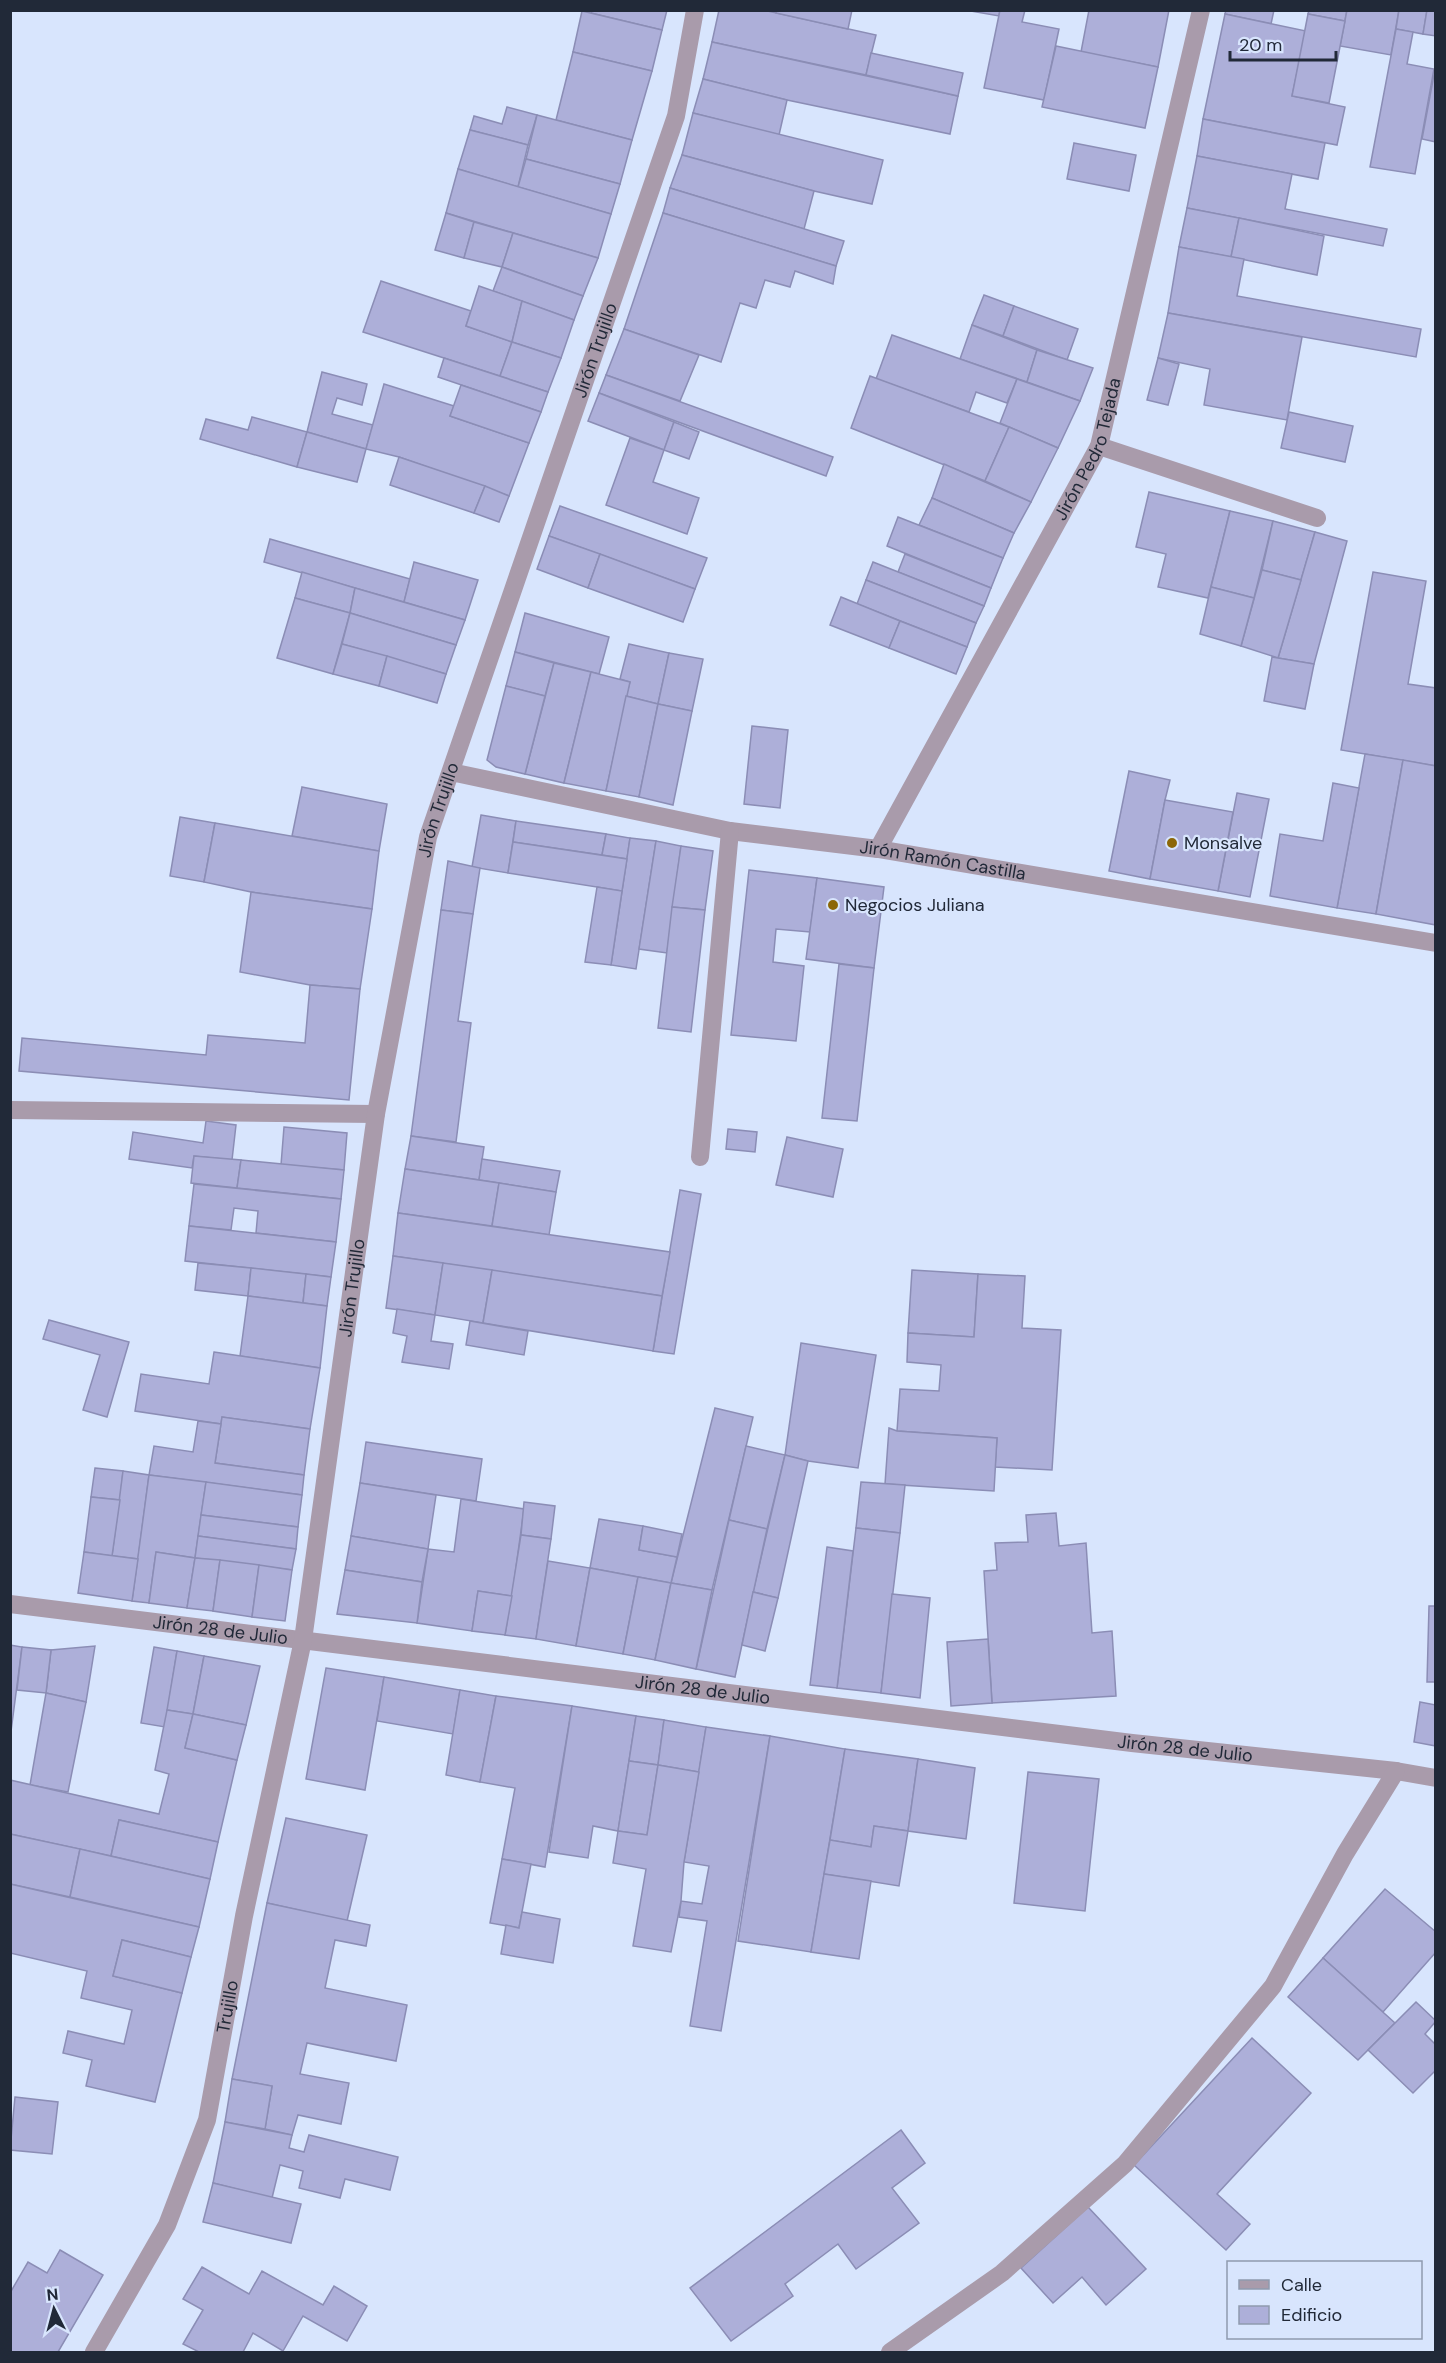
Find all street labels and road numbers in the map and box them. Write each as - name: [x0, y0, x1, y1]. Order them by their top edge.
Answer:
- street label: Jirón Trujillo: [568, 300, 623, 401]
- street label: Jirón Pedro Tejada: [1049, 375, 1127, 525]
- street label: Jirón Trujillo: [412, 759, 465, 860]
- street label: Jirón Ramón Castilla: [858, 835, 1028, 886]
- street label: Jirón Trujillo: [333, 1237, 371, 1338]
- street label: Jirón 28 de Julio: [151, 1610, 289, 1650]
- street label: Jirón 28 de Julio: [634, 1670, 772, 1710]
- street label: Jirón 28 de Julio: [1116, 1729, 1254, 1768]
- street label: Trujillo: [211, 1978, 244, 2035]

